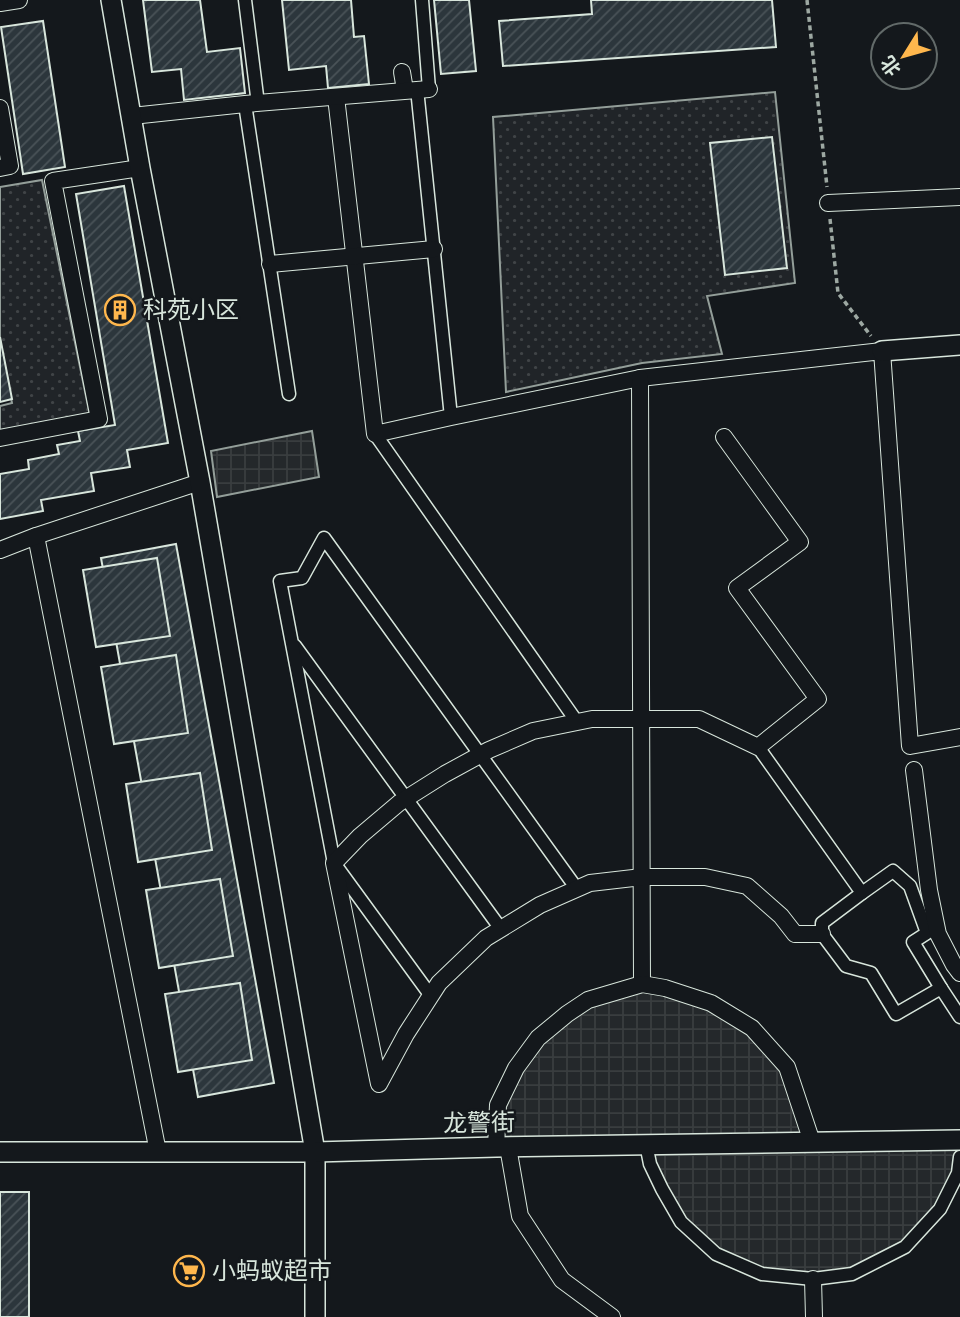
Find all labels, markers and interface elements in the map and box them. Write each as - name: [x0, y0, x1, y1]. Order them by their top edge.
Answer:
- north arrow: [869, 21, 939, 91]
- text: 北: [876, 52, 905, 80]
- building icon: 科苑小区: [103, 293, 137, 327]
- place label: 科苑小区: [143, 296, 239, 324]
- street label: 龙警街: [443, 1108, 515, 1138]
- supermarket icon: 小蚂蚁超市: [172, 1254, 206, 1288]
- place label: 小蚂蚁超市: [212, 1257, 332, 1285]

